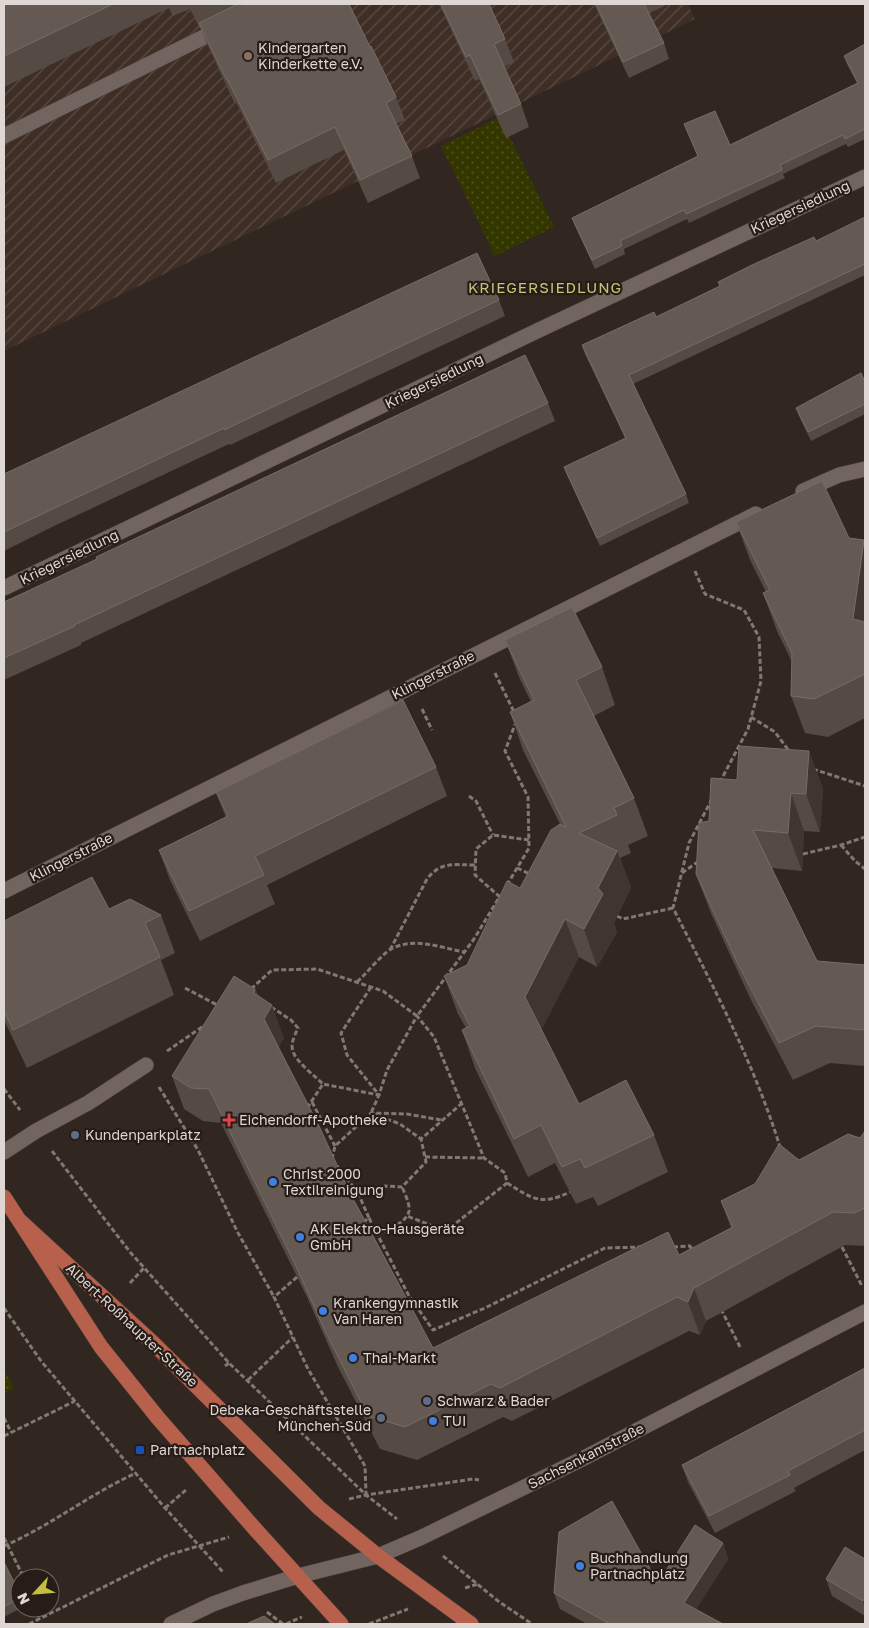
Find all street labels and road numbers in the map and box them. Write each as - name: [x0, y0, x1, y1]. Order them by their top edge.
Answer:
- street label: Kriegersiedlung: [748, 176, 852, 237]
- street label: Kriegersiedlung: [382, 349, 486, 412]
- street label: Kriegersiedlung: [17, 525, 121, 588]
- street label: Klingerstraße: [388, 646, 477, 703]
- street label: Klingerstraße: [26, 828, 115, 885]
- street label: Albert-Roßhaupter-Straße: [63, 1259, 202, 1390]
- street label: Sachsenkamstraße: [525, 1419, 647, 1492]

